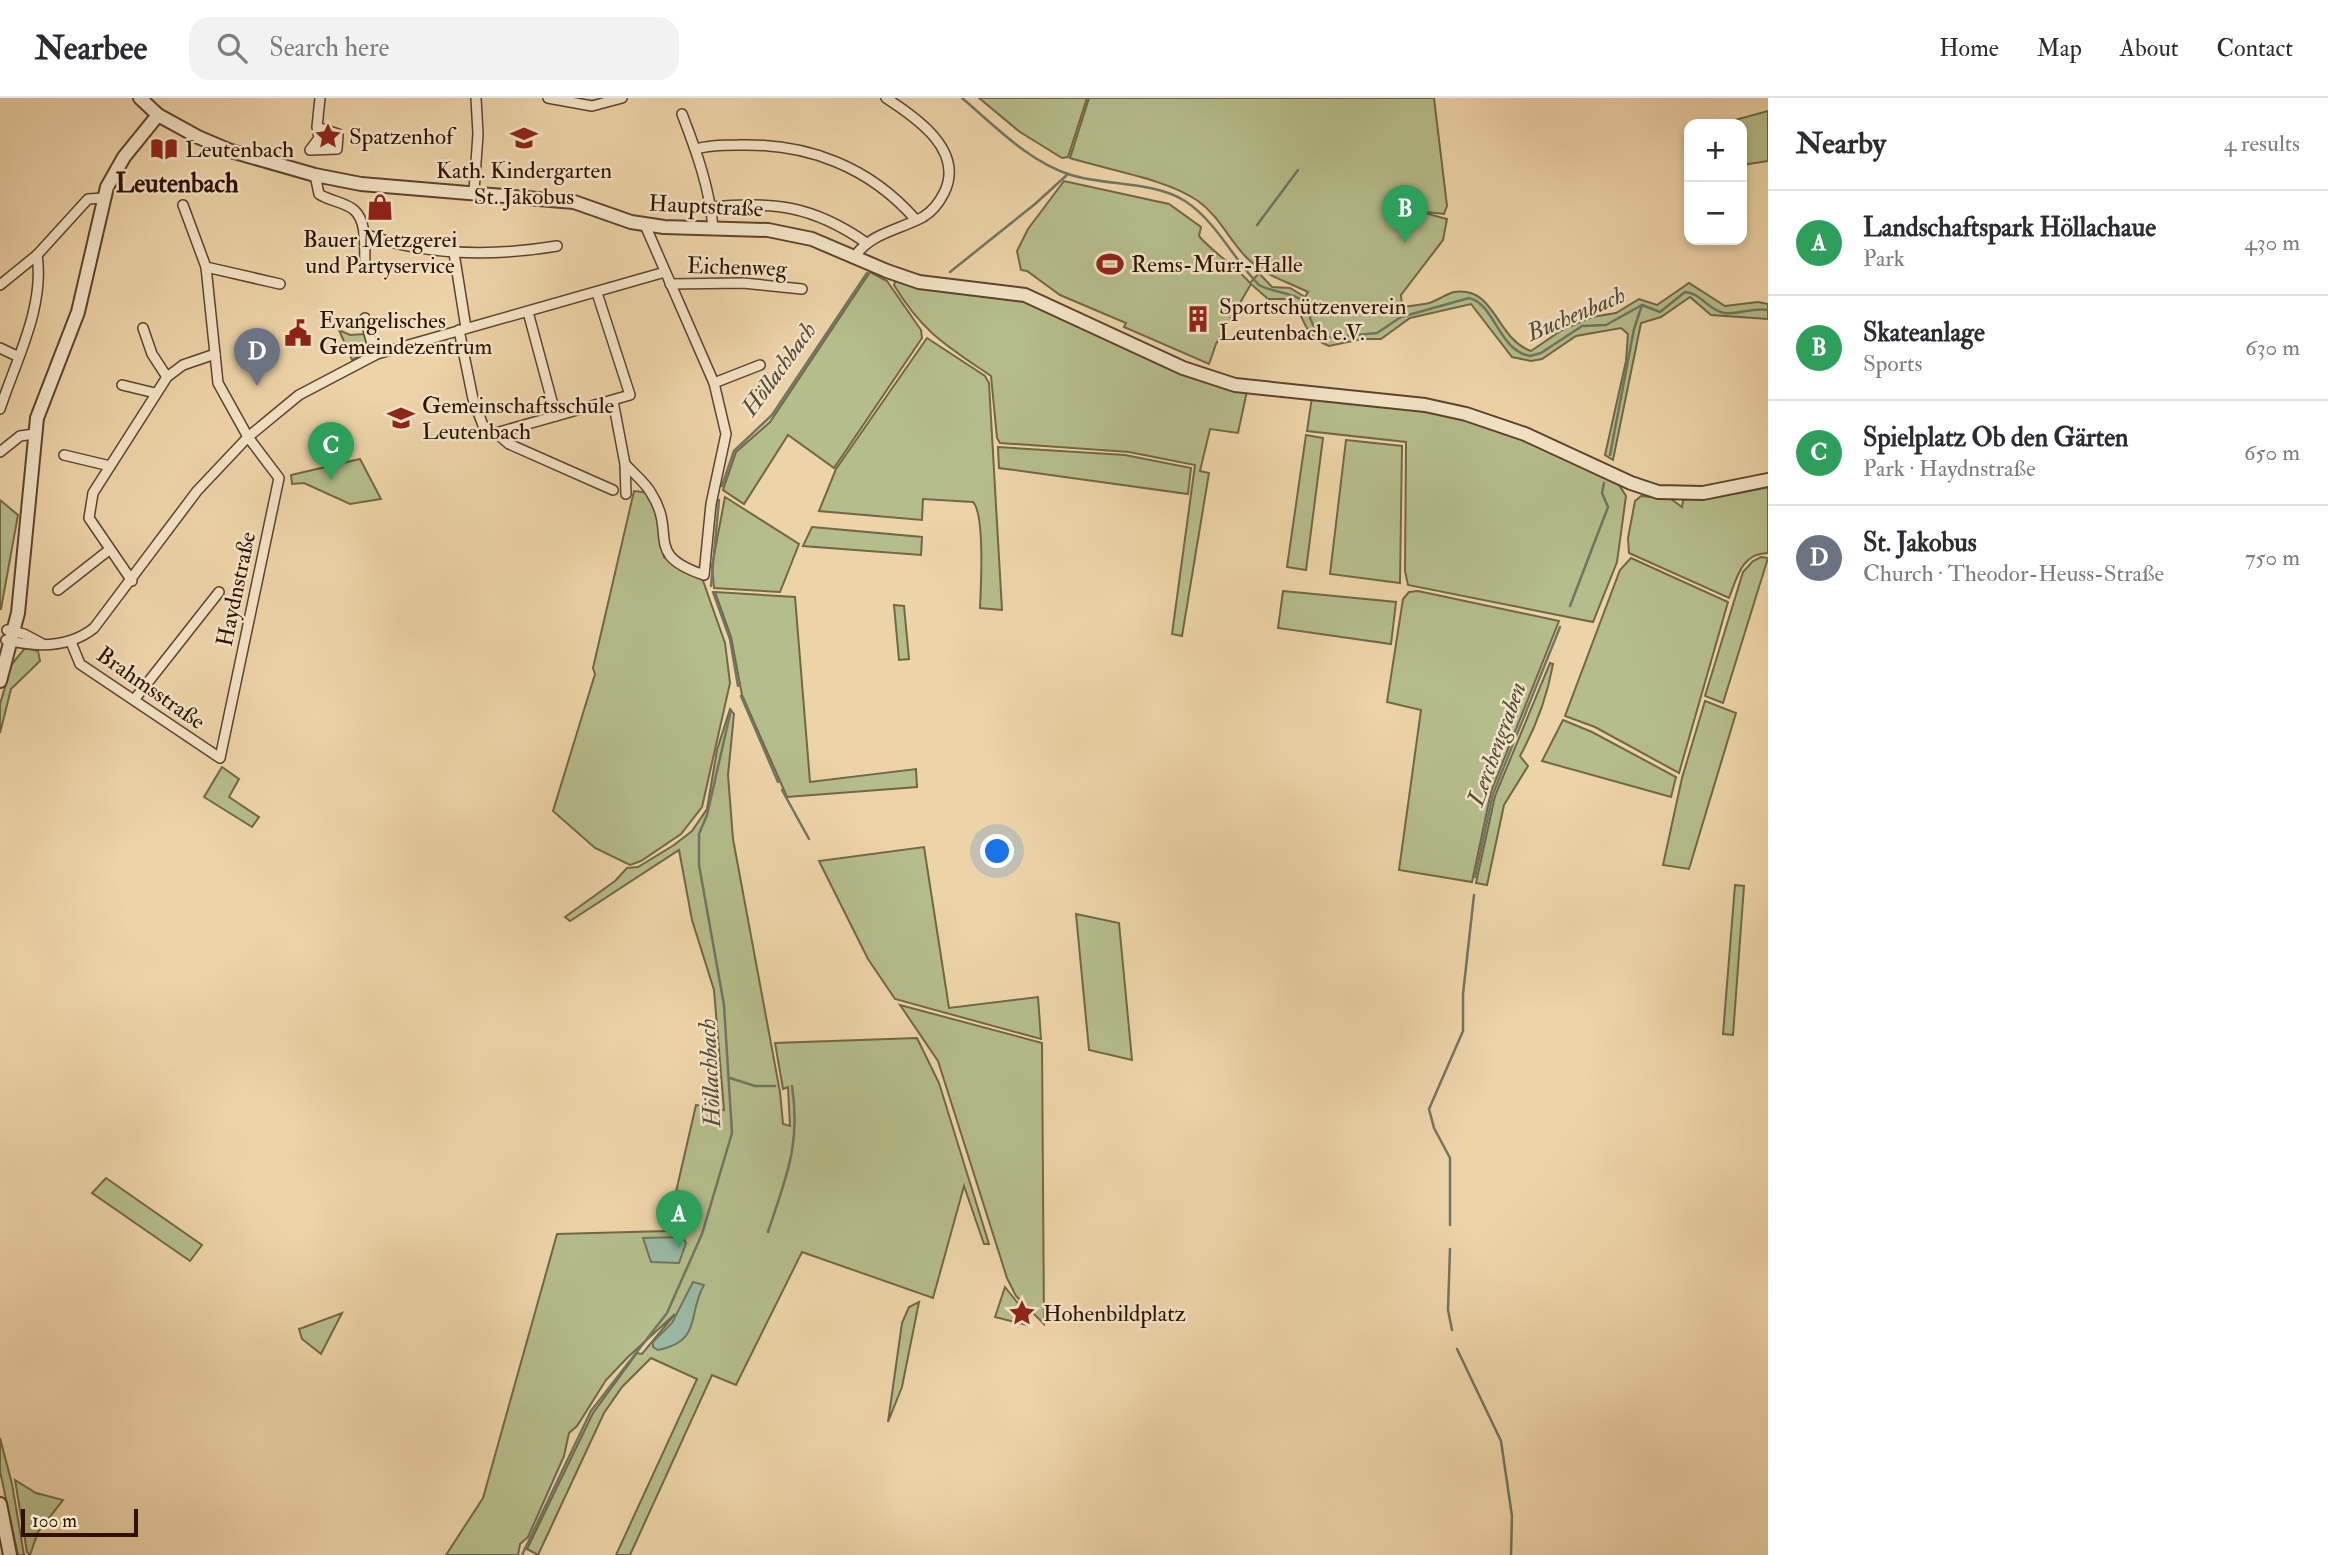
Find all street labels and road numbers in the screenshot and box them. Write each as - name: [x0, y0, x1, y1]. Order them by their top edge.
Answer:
- street label: Hauptstraße: [648, 189, 764, 224]
- street label: Eichenweg: [686, 251, 788, 283]
- street label: Haydnstraße: [210, 529, 262, 649]
- street label: Brahmsstraße: [91, 640, 211, 736]

